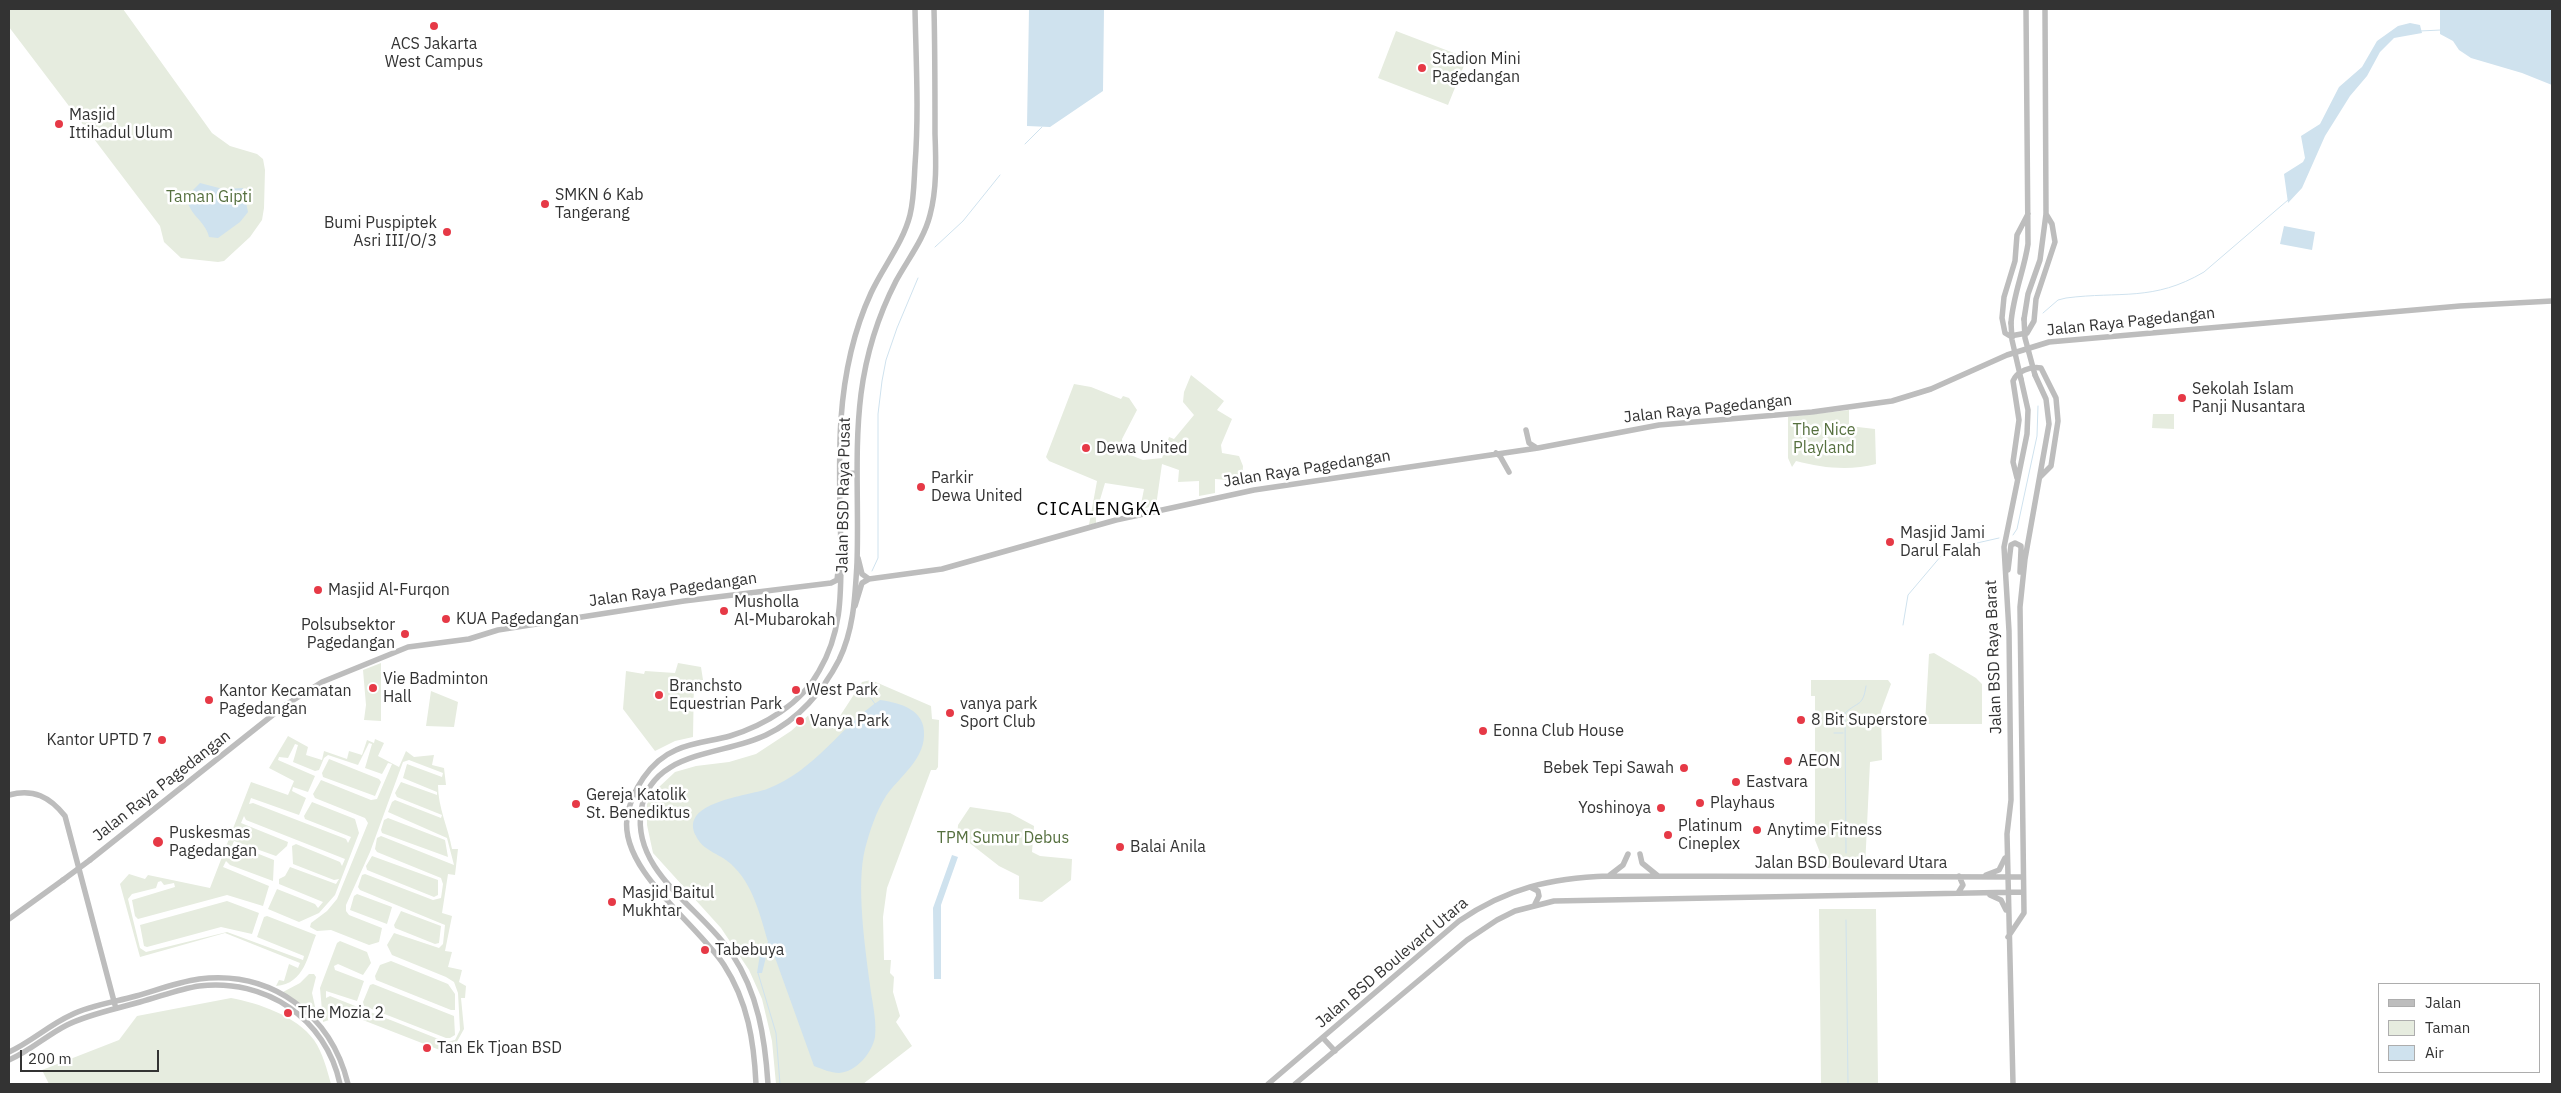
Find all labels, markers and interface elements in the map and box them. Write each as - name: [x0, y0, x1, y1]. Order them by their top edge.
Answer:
- marker: ACS Jakarta West Campus: [428, 20, 440, 32]
- place label: ACS Jakarta West Campus: [385, 34, 483, 72]
- place label: Stadion Mini Pagedangan: [1432, 49, 1521, 87]
- marker: Stadion Mini Pagedangan: [1416, 62, 1428, 74]
- place label: Masjid Ittihadul Ulum: [69, 105, 173, 143]
- marker: Masjid Ittihadul Ulum: [53, 118, 65, 130]
- place label: SMKN 6 Kab Tangerang: [555, 185, 644, 223]
- park label: Taman Gipti: [166, 187, 252, 207]
- marker: SMKN 6 Kab Tangerang: [539, 198, 551, 210]
- place label: Bumi Puspiptek Asri III/O/3: [324, 213, 437, 251]
- marker: Bumi Puspiptek Asri III/O/3: [441, 226, 453, 238]
- street label: Jalan Raya Pagedangan: [2046, 304, 2216, 340]
- place label: Sekolah Islam Panji Nusantara: [2192, 379, 2305, 417]
- street label: Jalan Raya Pagedangan: [1623, 391, 1793, 427]
- marker: Sekolah Islam Panji Nusantara: [2176, 392, 2188, 404]
- street label: Jalan BSD Raya Pusat: [833, 417, 855, 573]
- park label: The Nice Playland: [1793, 420, 1855, 458]
- place label: Dewa United: [1096, 438, 1187, 458]
- marker: Dewa United: [1080, 442, 1092, 454]
- street label: Jalan Raya Pagedangan: [1222, 446, 1392, 492]
- place label: Parkir Dewa United: [931, 468, 1022, 506]
- marker: Parkir Dewa United: [915, 481, 927, 493]
- district label: CICALENGKA: [1035, 499, 1163, 521]
- place label: Masjid Jami Darul Falah: [1900, 523, 1985, 561]
- marker: Masjid Jami Darul Falah: [1884, 536, 1896, 548]
- street label: Jalan Raya Pagedangan: [588, 569, 758, 611]
- place label: Masjid Al-Furqon: [328, 580, 450, 600]
- street label: Jalan BSD Raya Barat: [1982, 580, 2006, 734]
- marker: Masjid Al-Furqon: [312, 584, 324, 596]
- place label: Musholla Al-Mubarokah: [734, 592, 835, 630]
- marker: Musholla Al-Mubarokah: [718, 605, 730, 617]
- place label: KUA Pagedangan: [456, 609, 579, 629]
- marker: KUA Pagedangan: [440, 613, 452, 625]
- place label: Polsubsektor Pagedangan: [301, 615, 395, 653]
- marker: Polsubsektor Pagedangan: [399, 628, 411, 640]
- place label: Vie Badminton Hall: [383, 669, 488, 707]
- place label: Branchsto Equestrian Park: [669, 676, 782, 714]
- place label: West Park: [806, 680, 878, 700]
- place label: Kantor Kecamatan Pagedangan: [219, 681, 352, 719]
- marker: Vie Badminton Hall: [367, 682, 379, 694]
- marker: West Park: [790, 684, 802, 696]
- marker: Branchsto Equestrian Park: [653, 689, 665, 701]
- marker: Kantor Kecamatan Pagedangan: [203, 694, 215, 706]
- place label: vanya park Sport Club: [960, 694, 1037, 732]
- marker: vanya park Sport Club: [944, 707, 956, 719]
- place label: 8 Bit Superstore: [1811, 710, 1927, 730]
- place label: Vanya Park: [810, 711, 889, 731]
- marker: 8 Bit Superstore: [1795, 714, 1807, 726]
- marker: Vanya Park: [794, 715, 806, 727]
- place label: Eonna Club House: [1493, 721, 1624, 741]
- marker: Eonna Club House: [1477, 725, 1489, 737]
- street label: Jalan Raya Pagedangan: [89, 726, 235, 846]
- place label: Kantor UPTD 7: [46, 730, 152, 750]
- marker: Kantor UPTD 7: [156, 734, 168, 746]
- place label: AEON: [1798, 751, 1840, 771]
- marker: AEON: [1782, 755, 1794, 767]
- place label: Bebek Tepi Sawah: [1543, 758, 1674, 778]
- marker: Bebek Tepi Sawah: [1678, 762, 1690, 774]
- place label: Eastvara: [1746, 772, 1808, 792]
- marker: Eastvara: [1730, 776, 1742, 788]
- place label: Gereja Katolik St. Benediktus: [586, 785, 690, 823]
- place label: Playhaus: [1710, 793, 1775, 813]
- marker: Playhaus: [1694, 797, 1706, 809]
- marker: Gereja Katolik St. Benediktus: [570, 798, 582, 810]
- place label: Yoshinoya: [1578, 798, 1651, 818]
- marker: Yoshinoya: [1655, 802, 1667, 814]
- place label: Platinum Cineplex: [1678, 816, 1742, 854]
- place label: Anytime Fitness: [1767, 820, 1882, 840]
- place label: Puskesmas Pagedangan: [169, 823, 257, 861]
- marker: Anytime Fitness: [1751, 824, 1763, 836]
- park label: TPM Sumur Debus: [937, 828, 1069, 848]
- marker: Platinum Cineplex: [1662, 829, 1674, 841]
- marker: Puskesmas Pagedangan: [151, 835, 165, 849]
- place label: Balai Anila: [1130, 837, 1206, 857]
- marker: Balai Anila: [1114, 841, 1126, 853]
- street label: Jalan BSD Boulevard Utara: [1755, 853, 1947, 873]
- place label: Masjid Baitul Mukhtar: [622, 883, 714, 921]
- street label: Jalan BSD Boulevard Utara: [1312, 894, 1472, 1032]
- marker: Masjid Baitul Mukhtar: [606, 896, 618, 908]
- place label: Tabebuya: [715, 940, 784, 960]
- marker: Tabebuya: [699, 944, 711, 956]
- legend: [2378, 983, 2541, 1073]
- text: Jalan: [2425, 993, 2461, 1012]
- place label: The Mozia 2: [298, 1003, 384, 1023]
- marker: The Mozia 2: [282, 1007, 294, 1019]
- text: Taman: [2425, 1018, 2470, 1037]
- place label: Tan Ek Tjoan BSD: [437, 1038, 562, 1058]
- scale bar: [22, 1040, 161, 1072]
- marker: Tan Ek Tjoan BSD: [421, 1042, 433, 1054]
- text: Air: [2425, 1043, 2444, 1062]
- text: 200 m: [28, 1049, 72, 1068]

